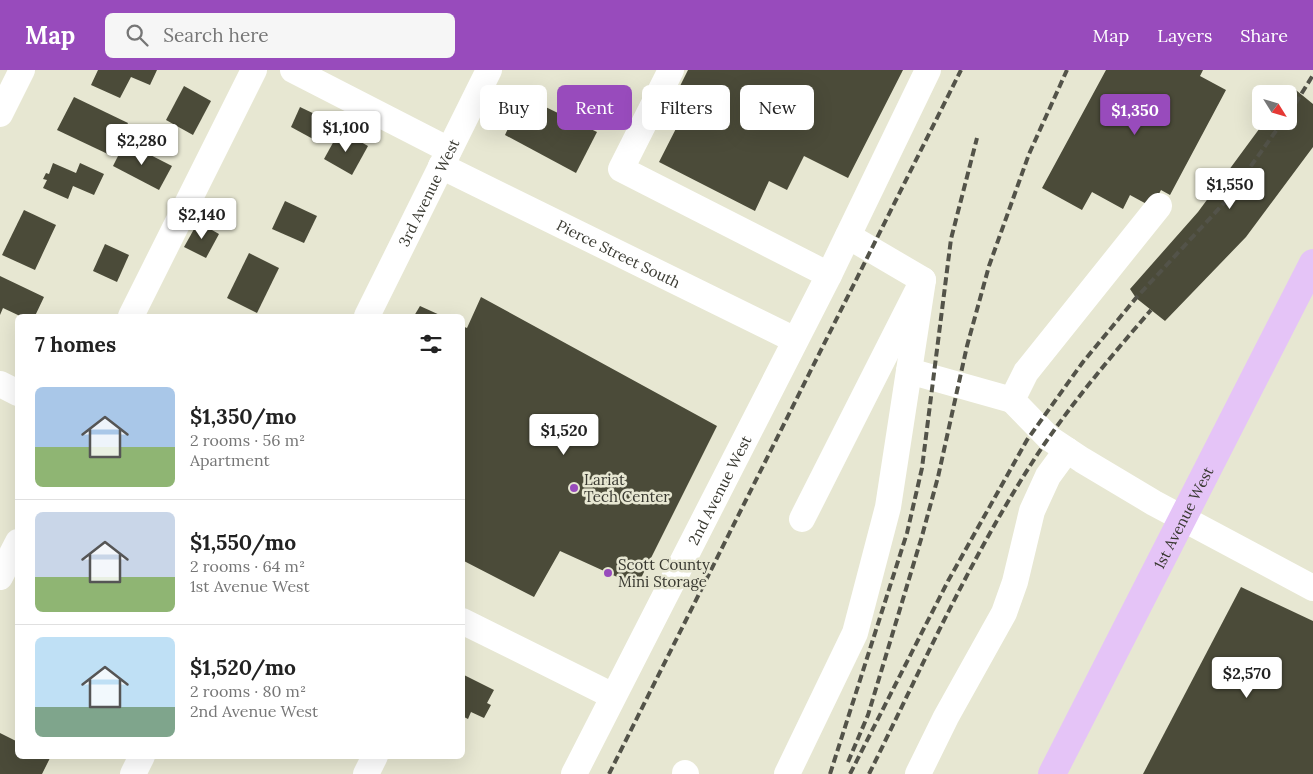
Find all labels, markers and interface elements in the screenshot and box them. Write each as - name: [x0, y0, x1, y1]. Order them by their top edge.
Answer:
- search box: [105, 13, 455, 58]
- text: Map: [25, 20, 75, 51]
- icon: search: [123, 21, 151, 49]
- text: Search here: [163, 23, 269, 47]
- text: Map: [1093, 24, 1129, 47]
- text: Layers: [1157, 24, 1212, 47]
- text: Share: [1240, 24, 1288, 47]
- chip: Buy: [480, 85, 547, 130]
- chip: Rent: [557, 85, 632, 130]
- chip: Filters: [642, 85, 730, 130]
- chip: New: [740, 85, 814, 130]
- north arrow: [1252, 85, 1298, 130]
- map controls: [1252, 85, 1297, 130]
- pin: $1,350: [1094, 93, 1176, 136]
- text: $1,350: [1111, 100, 1159, 120]
- pin: $1,100: [305, 111, 387, 153]
- text: $1,100: [323, 117, 369, 137]
- pin: $2,280: [101, 124, 183, 166]
- text: $2,280: [117, 130, 167, 150]
- street label: 3rd Avenue West: [394, 135, 463, 249]
- pin: $1,550: [1189, 168, 1271, 210]
- text: $1,550: [1206, 174, 1254, 194]
- pin: $2,140: [161, 198, 243, 240]
- text: $2,140: [178, 204, 226, 224]
- street label: Pierce Street South: [554, 215, 684, 292]
- icon: filters: [417, 330, 445, 358]
- text: 7 homes: [35, 331, 116, 358]
- text: $1,350/mo: [190, 403, 297, 430]
- icon: home: [75, 407, 135, 467]
- pin: $1,520: [523, 414, 605, 456]
- text: $1,520: [540, 420, 588, 440]
- text: 2 rooms · 56 m²: [190, 430, 305, 450]
- street label: 2nd Avenue West: [683, 432, 755, 548]
- text: Apartment: [190, 450, 270, 470]
- street label: 1st Avenue West: [1149, 463, 1217, 572]
- place label: Lariat Tech Center: [584, 470, 670, 506]
- marker: Lariat Tech Center: [568, 482, 580, 494]
- text: $1,550/mo: [190, 529, 296, 556]
- icon: home: [75, 532, 135, 592]
- place label: Scott County Mini Storage: [618, 555, 710, 591]
- text: 2 rooms · 64 m²: [190, 556, 305, 576]
- marker: Scott County Mini Storage: [602, 567, 614, 579]
- text: 1st Avenue West: [190, 576, 310, 596]
- text: $1,520/mo: [190, 654, 296, 681]
- pin: $2,570: [1206, 656, 1288, 699]
- icon: home: [75, 657, 135, 717]
- text: $2,570: [1223, 663, 1271, 683]
- text: 2 rooms · 80 m²: [190, 681, 306, 701]
- text: 2nd Avenue West: [190, 701, 318, 721]

